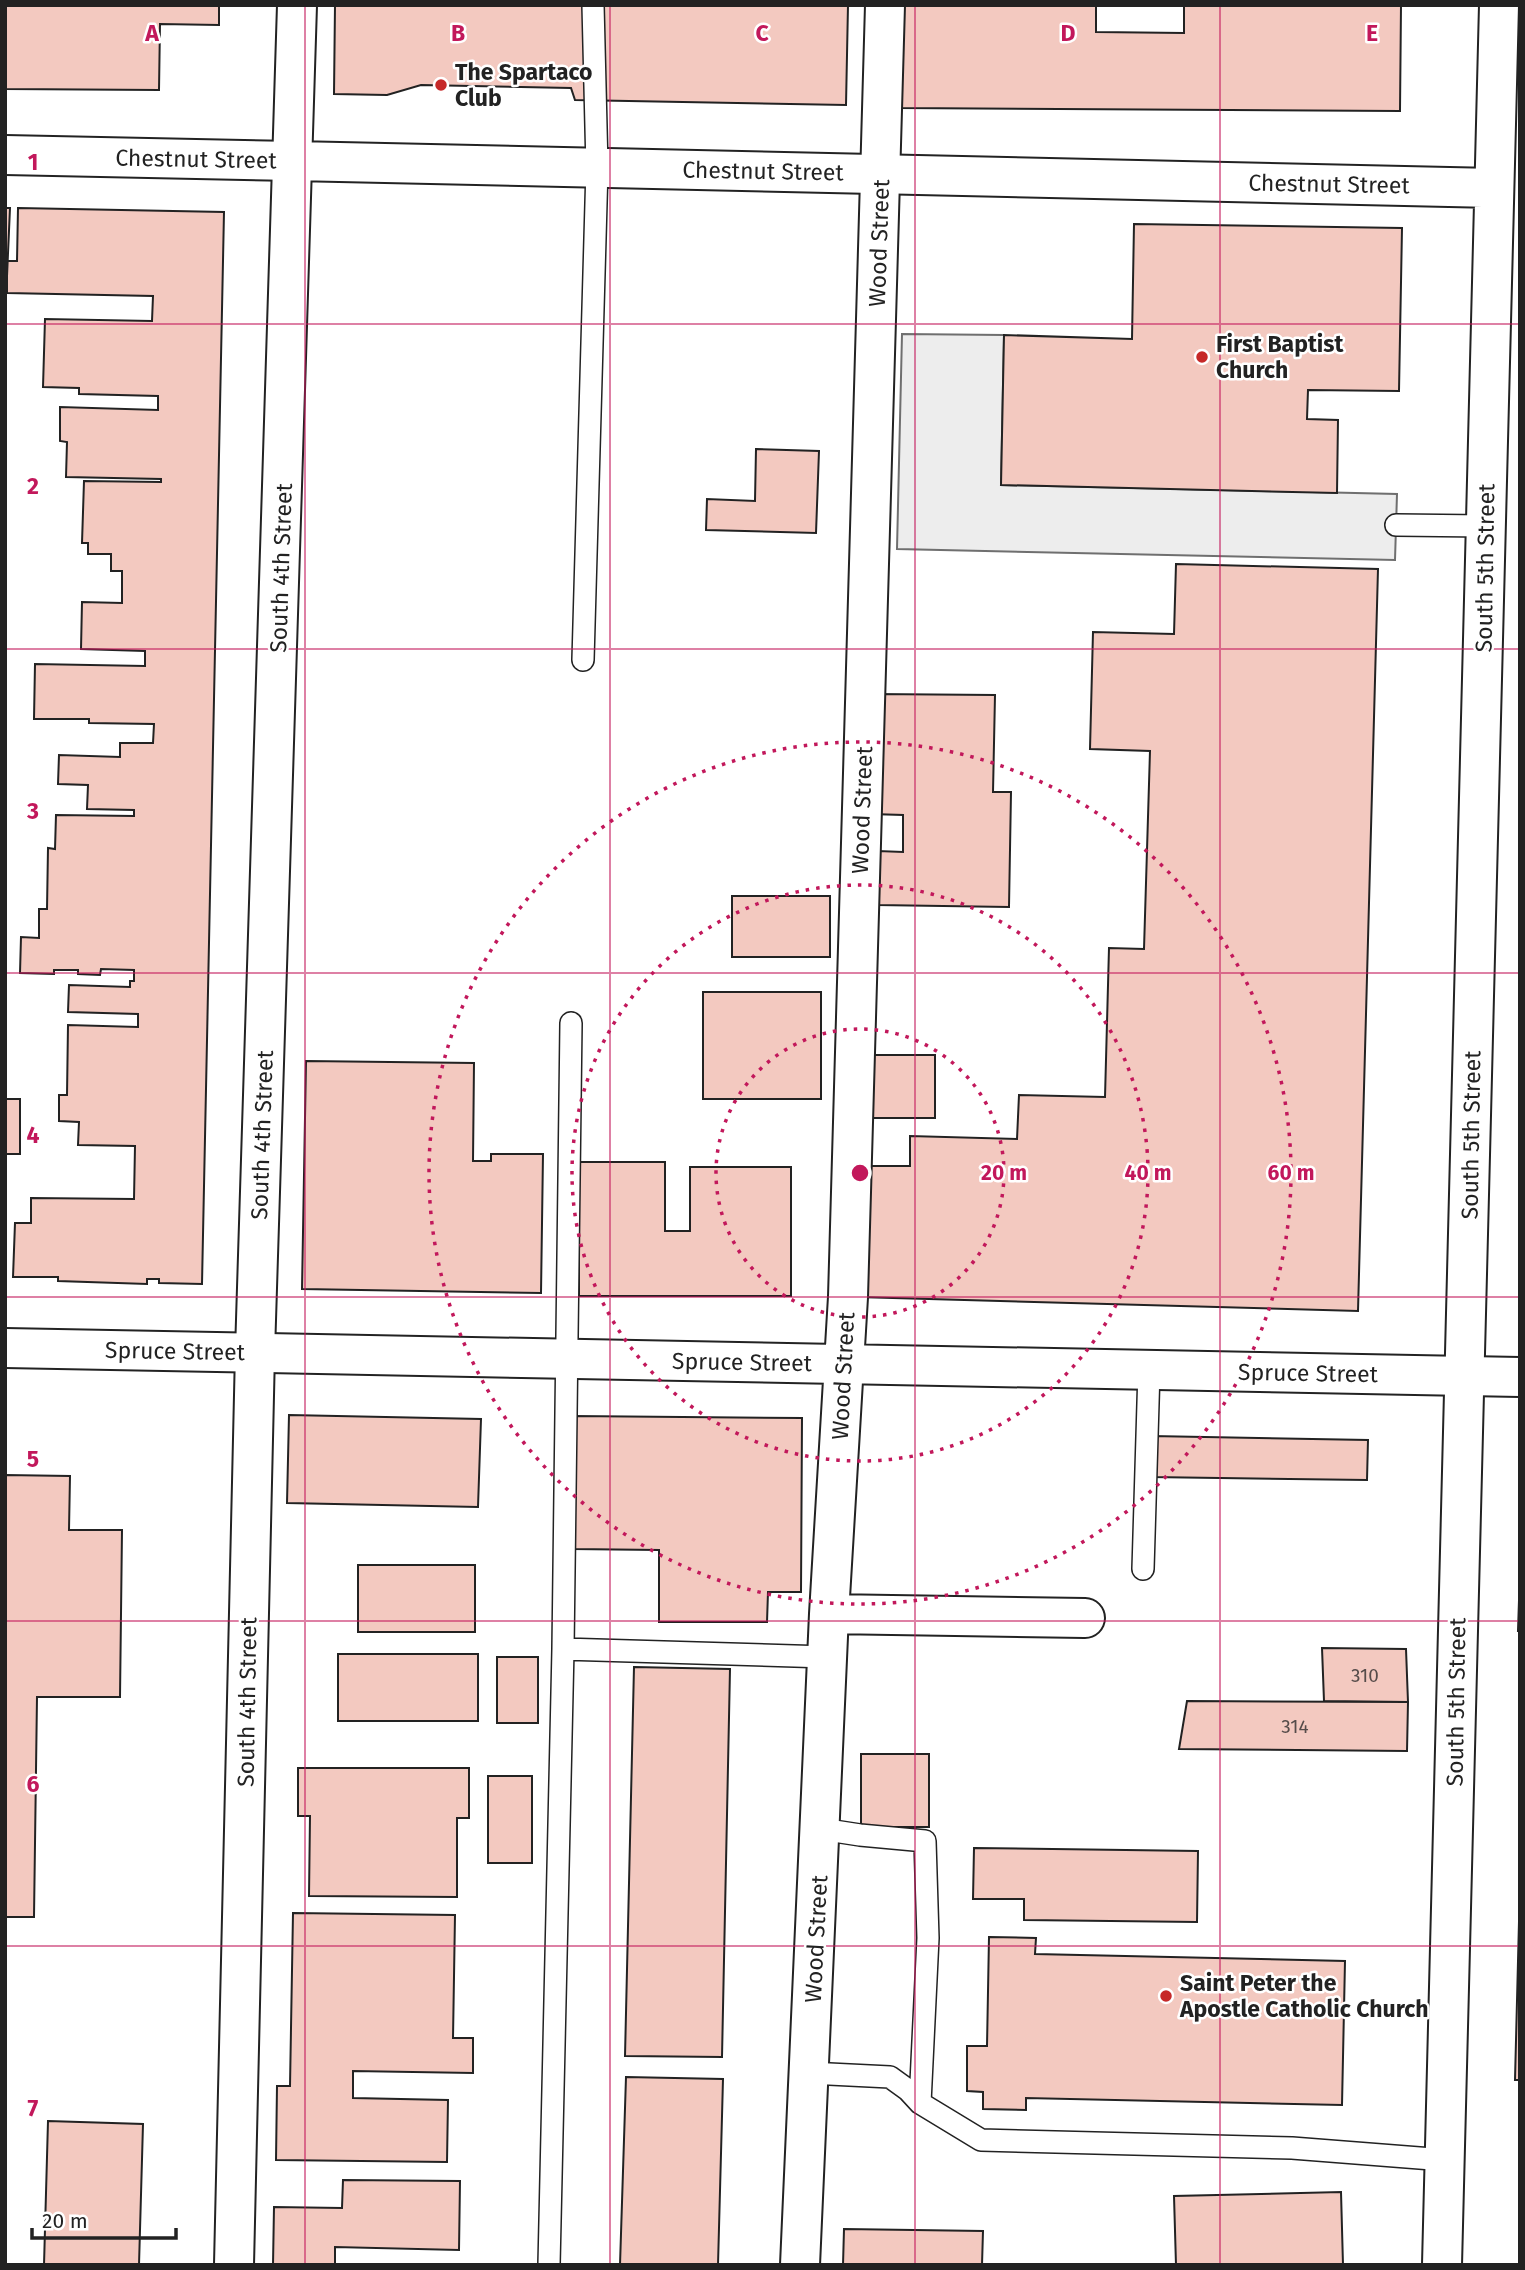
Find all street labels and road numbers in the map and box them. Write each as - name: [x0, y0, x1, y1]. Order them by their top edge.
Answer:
- street label: Chestnut Street: [115, 144, 278, 174]
- street label: Chestnut Street: [682, 156, 845, 186]
- street label: Chestnut Street: [1248, 169, 1411, 199]
- street label: Wood Street: [863, 178, 895, 307]
- street label: South 4th Street: [264, 482, 298, 653]
- street label: South 5th Street: [1470, 483, 1500, 653]
- street label: Wood Street: [846, 745, 878, 874]
- street label: South 4th Street: [245, 1049, 279, 1220]
- street label: South 5th Street: [1456, 1050, 1486, 1220]
- street label: Wood Street: [826, 1311, 860, 1441]
- street label: Spruce Street: [105, 1336, 246, 1366]
- street label: Spruce Street: [672, 1347, 813, 1377]
- street label: Spruce Street: [1238, 1358, 1379, 1388]
- street label: South 4th Street: [232, 1616, 262, 1787]
- street label: South 5th Street: [1441, 1617, 1471, 1787]
- street label: Wood Street: [799, 1874, 833, 2004]

